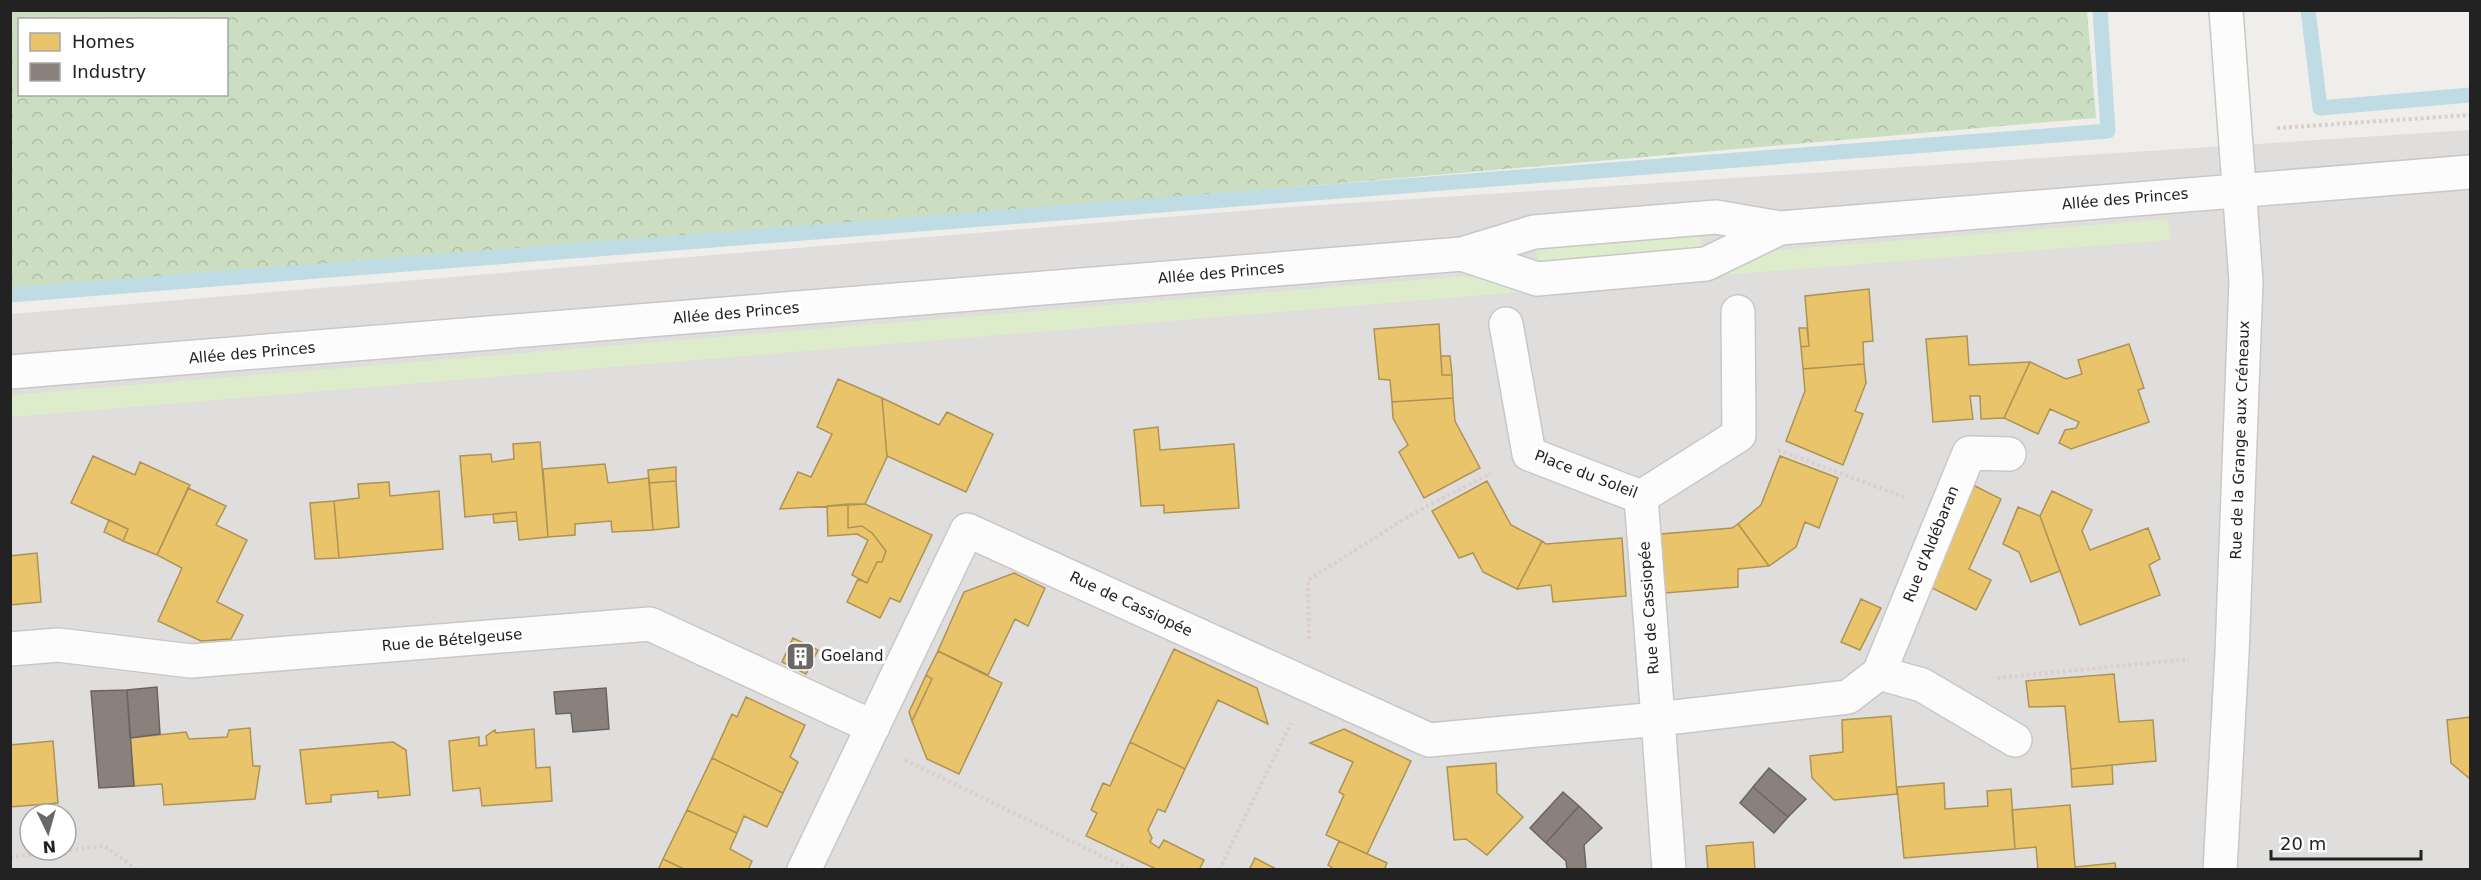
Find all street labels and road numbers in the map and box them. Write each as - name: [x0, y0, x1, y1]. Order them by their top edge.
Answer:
- street label: Allée des Princes: [2061, 184, 2189, 214]
- street label: Allée des Princes: [1157, 258, 1285, 288]
- street label: Allée des Princes: [672, 298, 800, 328]
- street label: Rue de la Grange aux Créneaux: [2227, 320, 2253, 560]
- street label: Allée des Princes: [188, 338, 316, 368]
- street label: Place du Soleil: [1532, 446, 1640, 502]
- street label: Rue d'Aldébaran: [1899, 483, 1963, 605]
- street label: Rue de Cassiopée: [1635, 541, 1663, 675]
- street label: Rue de Cassiopée: [1067, 568, 1195, 640]
- street label: Rue de Bételgeuse: [381, 625, 523, 655]

